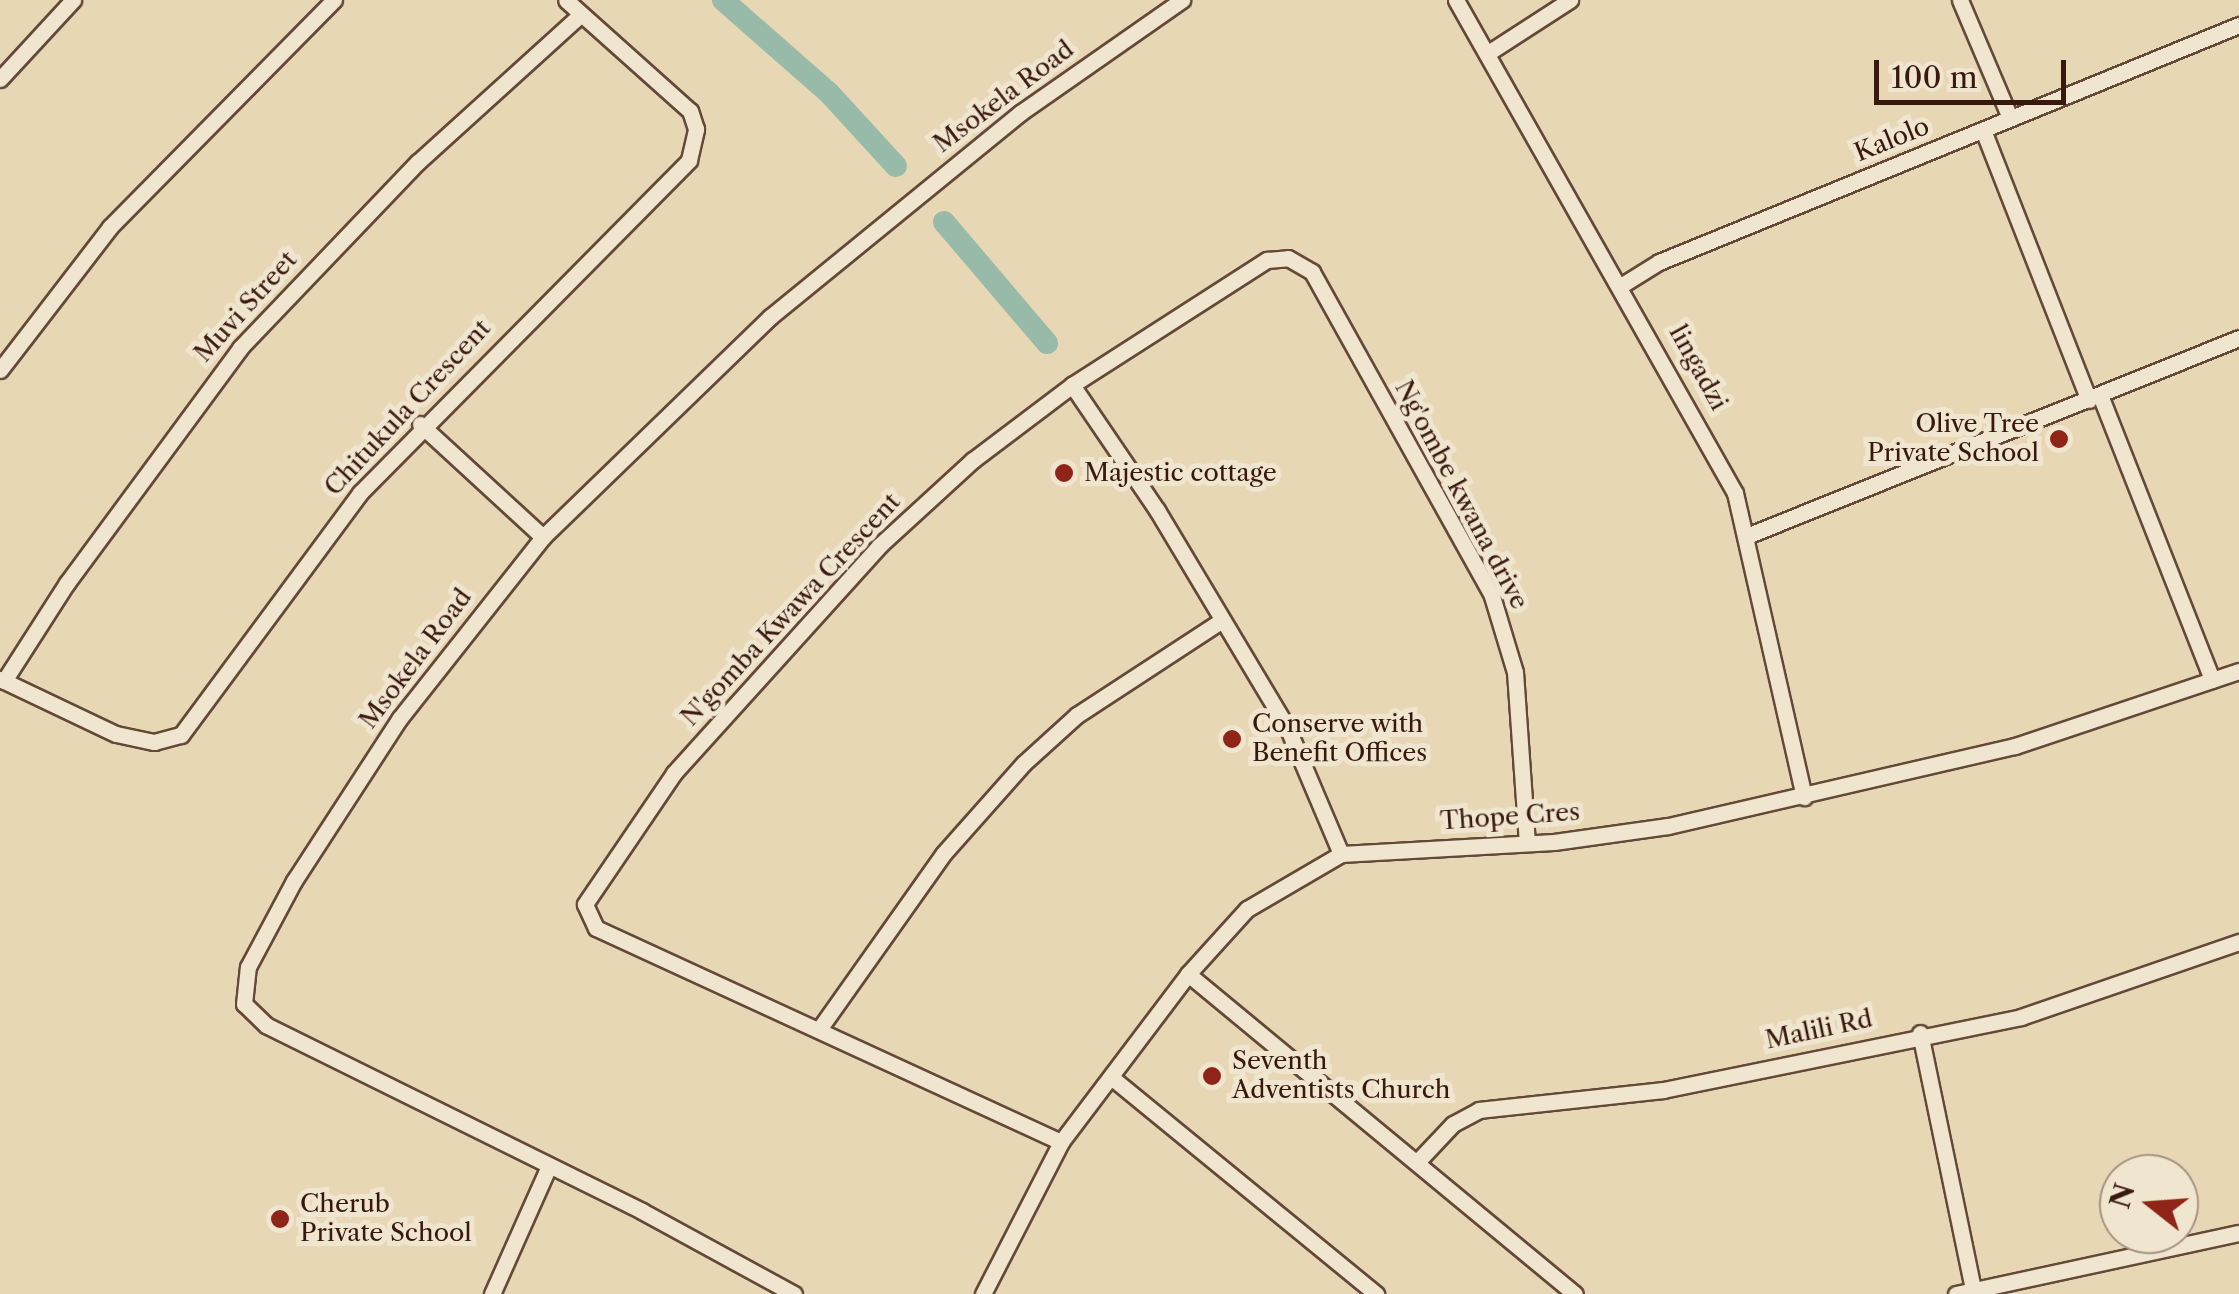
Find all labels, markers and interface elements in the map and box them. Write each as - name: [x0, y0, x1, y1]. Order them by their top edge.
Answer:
- street label: Msokela Road: [928, 35, 1080, 159]
- scale bar: [1879, 40, 2072, 102]
- text: 100 m: [1891, 59, 1978, 96]
- street label: Kalolo: [1850, 111, 1934, 169]
- street label: Muvi Street: [188, 245, 304, 369]
- street label: Chitukula Crescent: [319, 314, 497, 502]
- street label: lingadzi: [1662, 320, 1734, 416]
- street label: Ng'ombe kwana drive: [1388, 375, 1534, 615]
- place label: Olive Tree Private School: [1867, 410, 2039, 469]
- marker: Olive Tree Private School: [2048, 428, 2070, 450]
- place label: Majestic cottage: [1084, 458, 1277, 488]
- marker: Majestic cottage: [1053, 462, 1075, 484]
- street label: N'gomba Kwawa Crescent: [675, 487, 907, 733]
- street label: Msokela Road: [354, 583, 478, 735]
- place label: Conserve with Benefit Offices: [1252, 710, 1427, 769]
- marker: Conserve with Benefit Offices: [1221, 728, 1243, 750]
- street label: Thope Cres: [1439, 797, 1581, 837]
- street label: Malili Rd: [1763, 1004, 1875, 1056]
- place label: Seventh Adventists Church: [1232, 1047, 1450, 1106]
- marker: Seventh Adventists Church: [1201, 1065, 1223, 1087]
- north arrow: [2099, 1154, 2199, 1254]
- text: N: [2102, 1179, 2142, 1212]
- place label: Cherub Private School: [300, 1190, 472, 1249]
- marker: Cherub Private School: [269, 1208, 291, 1230]

